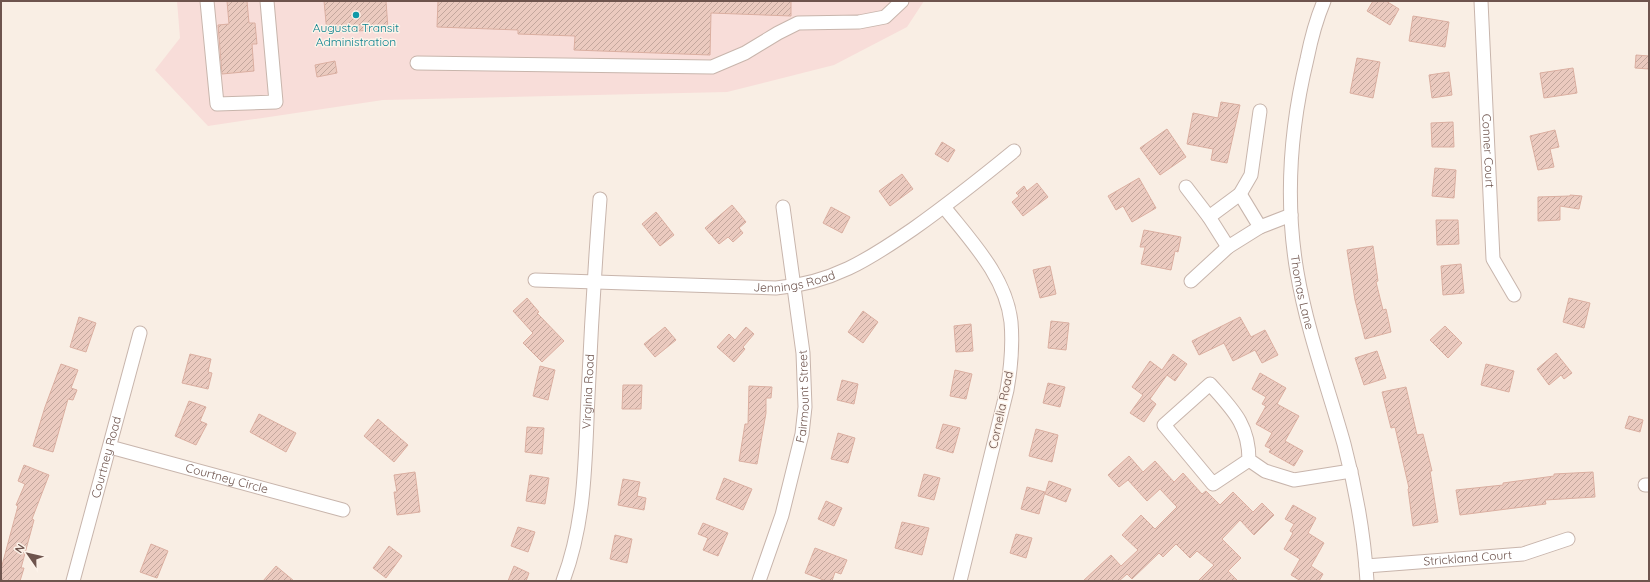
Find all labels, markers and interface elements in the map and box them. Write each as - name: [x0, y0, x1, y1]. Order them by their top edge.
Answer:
- marker: Augusta Transit Administration: [351, 10, 361, 20]
- place label: Augusta Transit Administration: [313, 20, 399, 49]
- street label: Conner Court: [1479, 113, 1498, 188]
- street label: Thomas Lane: [1288, 254, 1318, 331]
- street label: Jennings Road: [753, 267, 837, 295]
- street label: Fairmount Street: [792, 349, 812, 444]
- street label: Virginia Road: [579, 354, 597, 429]
- street label: Cornelia Road: [985, 370, 1016, 450]
- street label: Courtney Road: [88, 415, 124, 500]
- street label: Courtney Circle: [184, 460, 270, 496]
- north arrow: [8, 534, 48, 574]
- text: N: [12, 541, 28, 556]
- street label: Strickland Court: [1423, 547, 1513, 569]

